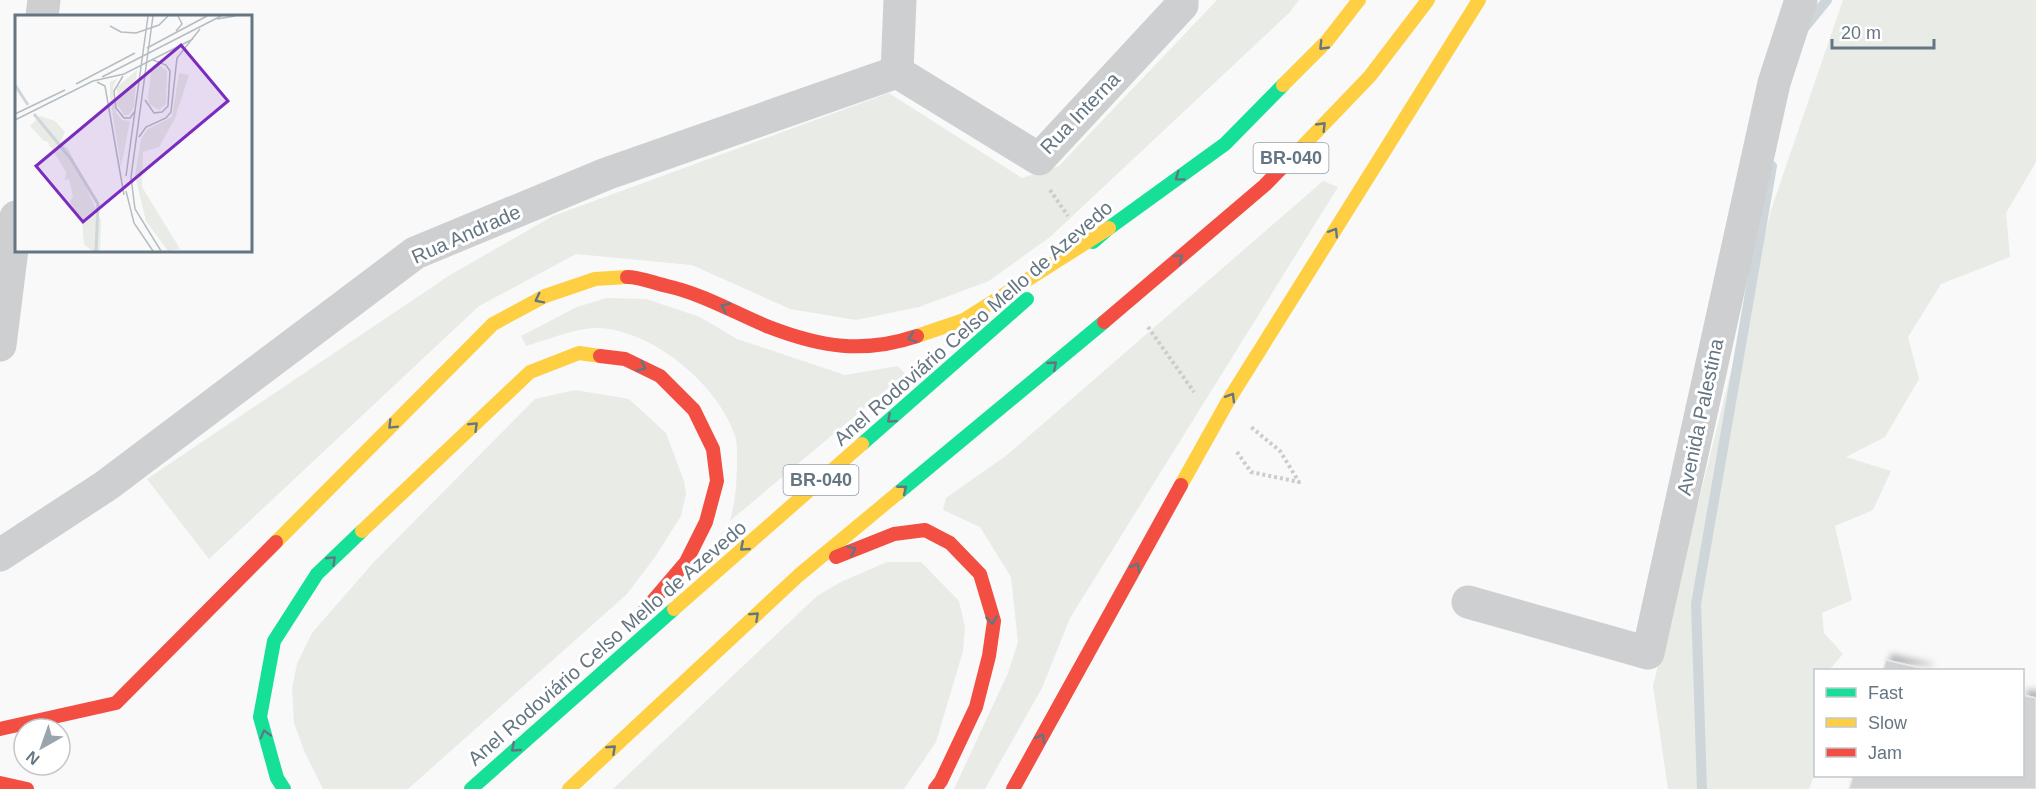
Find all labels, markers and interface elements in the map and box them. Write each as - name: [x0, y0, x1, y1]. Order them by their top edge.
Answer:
- scale bar: [1832, 12, 1934, 50]
- inset map: [15, 15, 252, 252]
- text: 20 m: [1841, 23, 1881, 43]
- one-way arrow: [1319, 38, 1330, 49]
- street label: Rua Interna: [1036, 67, 1125, 158]
- one-way arrow: [1315, 122, 1326, 133]
- road number: BR-040: [1254, 143, 1328, 173]
- one-way arrow: [1174, 170, 1185, 181]
- street label: Anel Rodoviário Celso Mello de Azevedo: [829, 196, 1117, 450]
- street label: Rua Andrade: [408, 200, 524, 268]
- one-way arrow: [1327, 228, 1339, 238]
- one-way arrow: [1172, 254, 1183, 265]
- one-way arrow: [534, 292, 545, 304]
- one-way arrow: [721, 302, 732, 314]
- one-way arrow: [907, 330, 918, 343]
- street label: Avenida Palestina: [1673, 336, 1728, 497]
- one-way arrow: [635, 359, 646, 371]
- one-way arrow: [1046, 361, 1057, 372]
- one-way arrow: [1224, 393, 1235, 403]
- one-way arrow: [887, 412, 898, 423]
- one-way arrow: [389, 418, 400, 429]
- one-way arrow: [466, 422, 477, 433]
- road number: BR-040: [784, 465, 858, 495]
- one-way arrow: [896, 486, 907, 497]
- street label: Anel Rodoviário Celso Mello de Azevedo: [463, 516, 751, 770]
- one-way arrow: [740, 540, 751, 551]
- one-way arrow: [846, 545, 857, 557]
- one-way arrow: [326, 556, 336, 567]
- one-way arrow: [1129, 563, 1140, 574]
- one-way arrow: [748, 612, 758, 623]
- one-way arrow: [985, 615, 998, 624]
- legend: [1814, 669, 2024, 777]
- text: Fast: [1868, 683, 1903, 703]
- text: Slow: [1868, 713, 1908, 733]
- north arrow: [12, 717, 72, 777]
- one-way arrow: [260, 729, 272, 740]
- one-way arrow: [1034, 734, 1045, 744]
- one-way arrow: [511, 741, 522, 752]
- text: Jam: [1868, 743, 1902, 763]
- one-way arrow: [605, 745, 616, 756]
- text: N: [23, 748, 43, 768]

